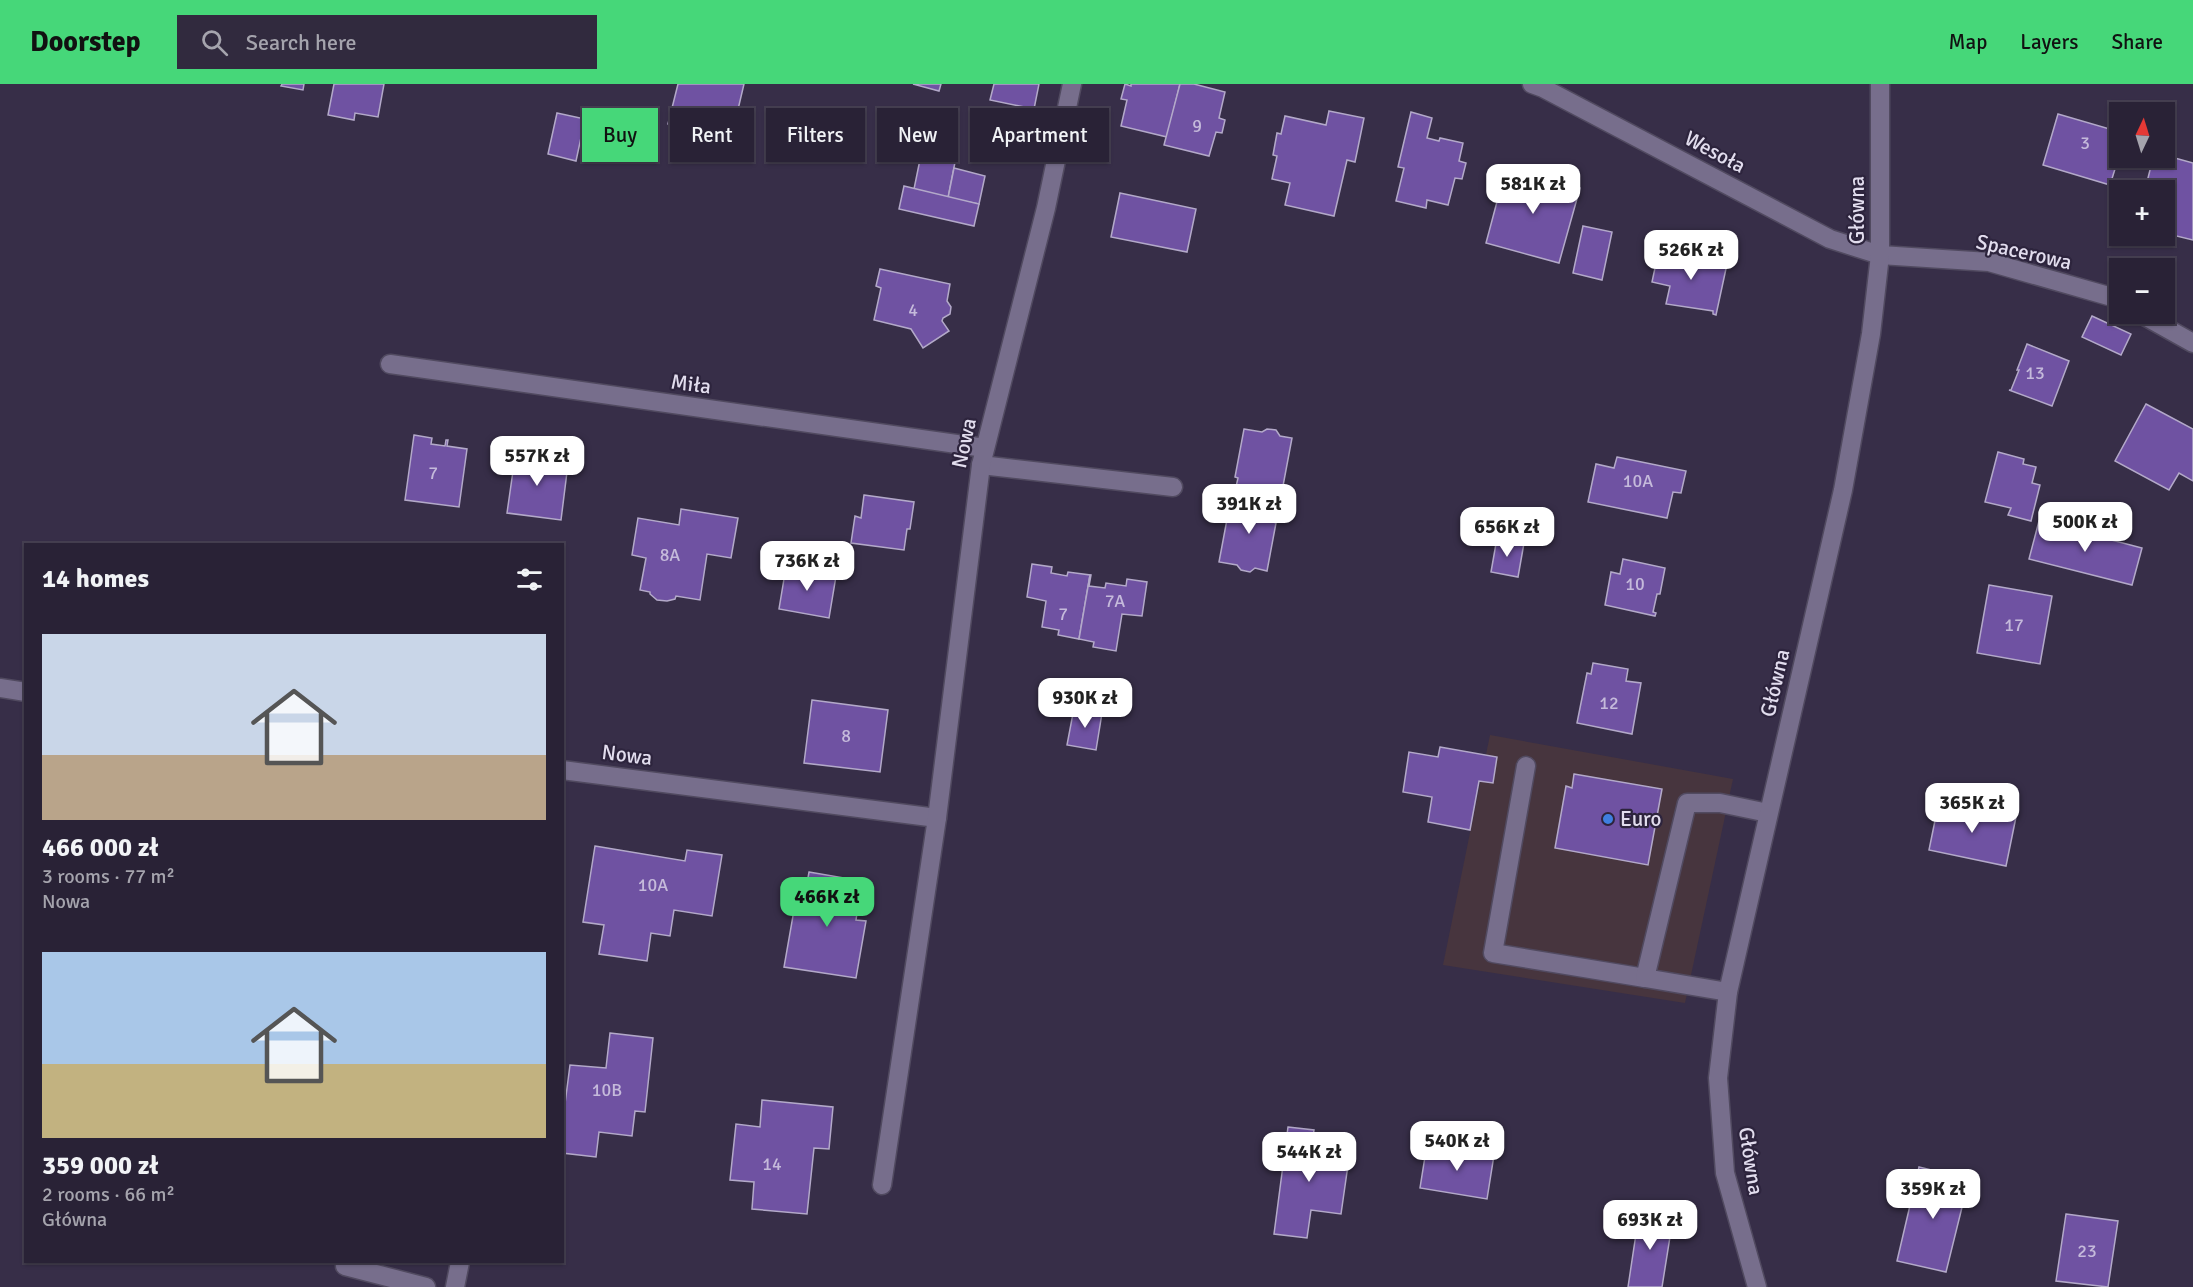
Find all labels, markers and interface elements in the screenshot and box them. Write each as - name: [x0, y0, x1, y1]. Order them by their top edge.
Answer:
- search box: [177, 15, 597, 69]
- text: Doorstep: [30, 25, 141, 59]
- icon: search: [198, 26, 231, 59]
- text: Search here: [246, 29, 357, 56]
- text: Map: [1949, 29, 1987, 55]
- text: Layers: [2020, 29, 2078, 55]
- text: Share: [2111, 29, 2163, 55]
- north arrow: [2109, 102, 2175, 168]
- map controls: [2109, 102, 2175, 324]
- chip: Buy: [582, 108, 658, 162]
- chip: Rent: [670, 108, 754, 162]
- chip: Filters: [766, 108, 865, 162]
- chip: New: [877, 108, 958, 162]
- chip: Apartment: [970, 108, 1109, 162]
- house number: 9: [1192, 115, 1202, 137]
- street label: Wesoła: [1680, 125, 1750, 179]
- house number: 3: [2080, 132, 2090, 154]
- pin: 581K zł: [1478, 164, 1588, 215]
- text: 581K zł: [1500, 171, 1566, 196]
- street label: Główna: [1844, 176, 1870, 244]
- button: +: [2109, 180, 2175, 246]
- street label: Spacerowa: [1974, 228, 2074, 276]
- pin: 526K zł: [1636, 230, 1746, 281]
- text: 526K zł: [1658, 237, 1724, 262]
- button: −: [2109, 258, 2175, 324]
- house number: 4: [908, 299, 918, 321]
- house number: 13: [2025, 362, 2045, 384]
- street label: Miła: [669, 368, 713, 400]
- street label: Nowa: [946, 416, 982, 470]
- pin: 557K zł: [482, 436, 592, 487]
- text: 557K zł: [504, 443, 570, 468]
- house number: 7: [428, 462, 438, 484]
- house number: 10A: [1623, 470, 1653, 492]
- pin: 391K zł: [1194, 484, 1304, 535]
- text: 391K zł: [1216, 491, 1282, 516]
- pin: 500K zł: [2030, 502, 2140, 553]
- pin: 656K zł: [1452, 507, 1562, 558]
- text: 500K zł: [2052, 509, 2118, 534]
- text: 656K zł: [1474, 514, 1540, 539]
- pin: 736K zł: [752, 541, 862, 592]
- house number: 8A: [660, 544, 680, 566]
- text: 736K zł: [774, 548, 840, 573]
- text: 14 homes: [42, 563, 149, 595]
- icon: filters: [513, 563, 546, 596]
- house number: 10: [1625, 573, 1645, 595]
- house number: 7A: [1105, 590, 1125, 612]
- house number: 7: [1058, 603, 1068, 625]
- house number: 17: [2004, 614, 2024, 636]
- street label: Główna: [1755, 647, 1795, 719]
- icon: home: [240, 673, 348, 781]
- pin: 930K zł: [1030, 678, 1140, 729]
- text: 930K zł: [1052, 685, 1118, 710]
- house number: 12: [1599, 692, 1619, 714]
- house number: 8: [841, 725, 851, 747]
- street label: Nowa: [600, 739, 654, 771]
- pin: 365K zł: [1917, 783, 2027, 834]
- text: 365K zł: [1939, 790, 2005, 815]
- place label: Euro: [1620, 806, 1661, 832]
- marker: Euro: [1601, 812, 1615, 826]
- text: 466 000 zł: [42, 832, 159, 864]
- text: 3 rooms · 77 m²: [42, 864, 175, 889]
- house number: 10A: [638, 874, 668, 896]
- pin: 466K zł: [772, 877, 882, 928]
- text: 466K zł: [794, 884, 860, 909]
- text: Nowa: [42, 889, 90, 914]
- icon: home: [240, 991, 348, 1099]
- house number: 10B: [592, 1079, 622, 1101]
- pin: 540K zł: [1402, 1121, 1512, 1172]
- street label: Główna: [1733, 1125, 1769, 1197]
- text: 540K zł: [1424, 1128, 1490, 1153]
- pin: 544K zł: [1254, 1132, 1364, 1183]
- text: 544K zł: [1276, 1139, 1342, 1164]
- text: 359 000 zł: [42, 1150, 159, 1182]
- house number: 14: [762, 1153, 782, 1175]
- pin: 359K zł: [1878, 1169, 1988, 1220]
- text: 359K zł: [1900, 1176, 1966, 1201]
- text: 2 rooms · 66 m²: [42, 1182, 175, 1207]
- pin: 693K zł: [1595, 1200, 1705, 1251]
- text: Główna: [42, 1207, 107, 1232]
- text: 693K zł: [1617, 1207, 1683, 1232]
- house number: 23: [2077, 1240, 2097, 1262]

